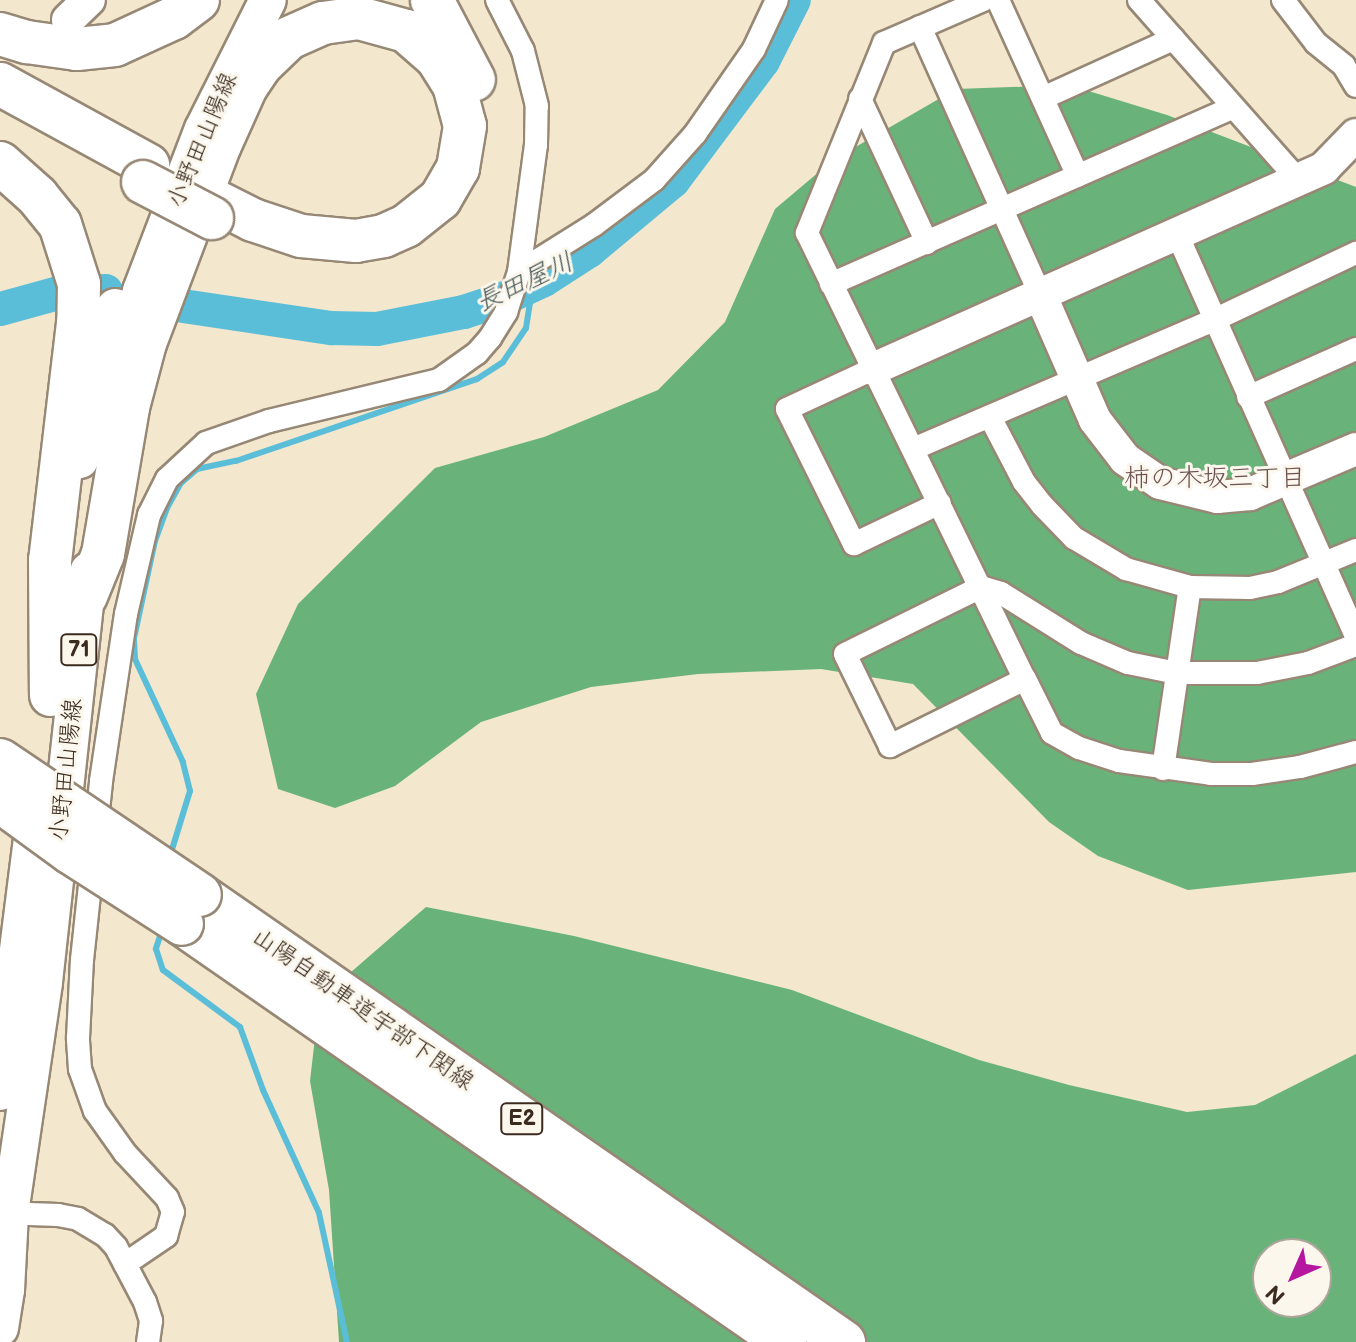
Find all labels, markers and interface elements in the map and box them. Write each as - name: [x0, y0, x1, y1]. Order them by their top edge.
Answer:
- street label: 小野田山陽線: [161, 68, 243, 212]
- water label: 長田屋川: [471, 247, 579, 319]
- district label: 柿の木坂三丁目: [1124, 463, 1306, 495]
- road number: 71: [59, 632, 99, 668]
- street label: 小野田山陽線: [44, 697, 88, 843]
- street label: 山陽自動車道宇部下関線: [247, 921, 479, 1097]
- road number: E2: [500, 1101, 544, 1137]
- north arrow: [1252, 1238, 1332, 1318]
- text: N: [1261, 1279, 1291, 1309]

